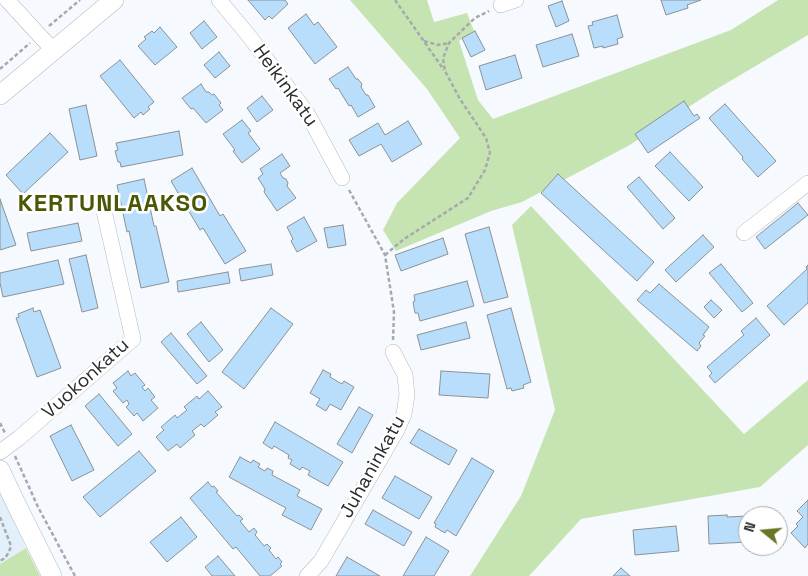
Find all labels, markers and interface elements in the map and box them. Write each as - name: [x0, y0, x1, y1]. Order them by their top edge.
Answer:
- street label: Heikinkatu: [248, 41, 322, 131]
- district label: KERTUNLAAKSO: [16, 190, 210, 218]
- street label: Vuokonkatu: [38, 334, 134, 424]
- street label: Juhaninkatu: [335, 412, 411, 522]
- north arrow: [738, 506, 788, 556]
- text: N: [740, 520, 760, 534]

